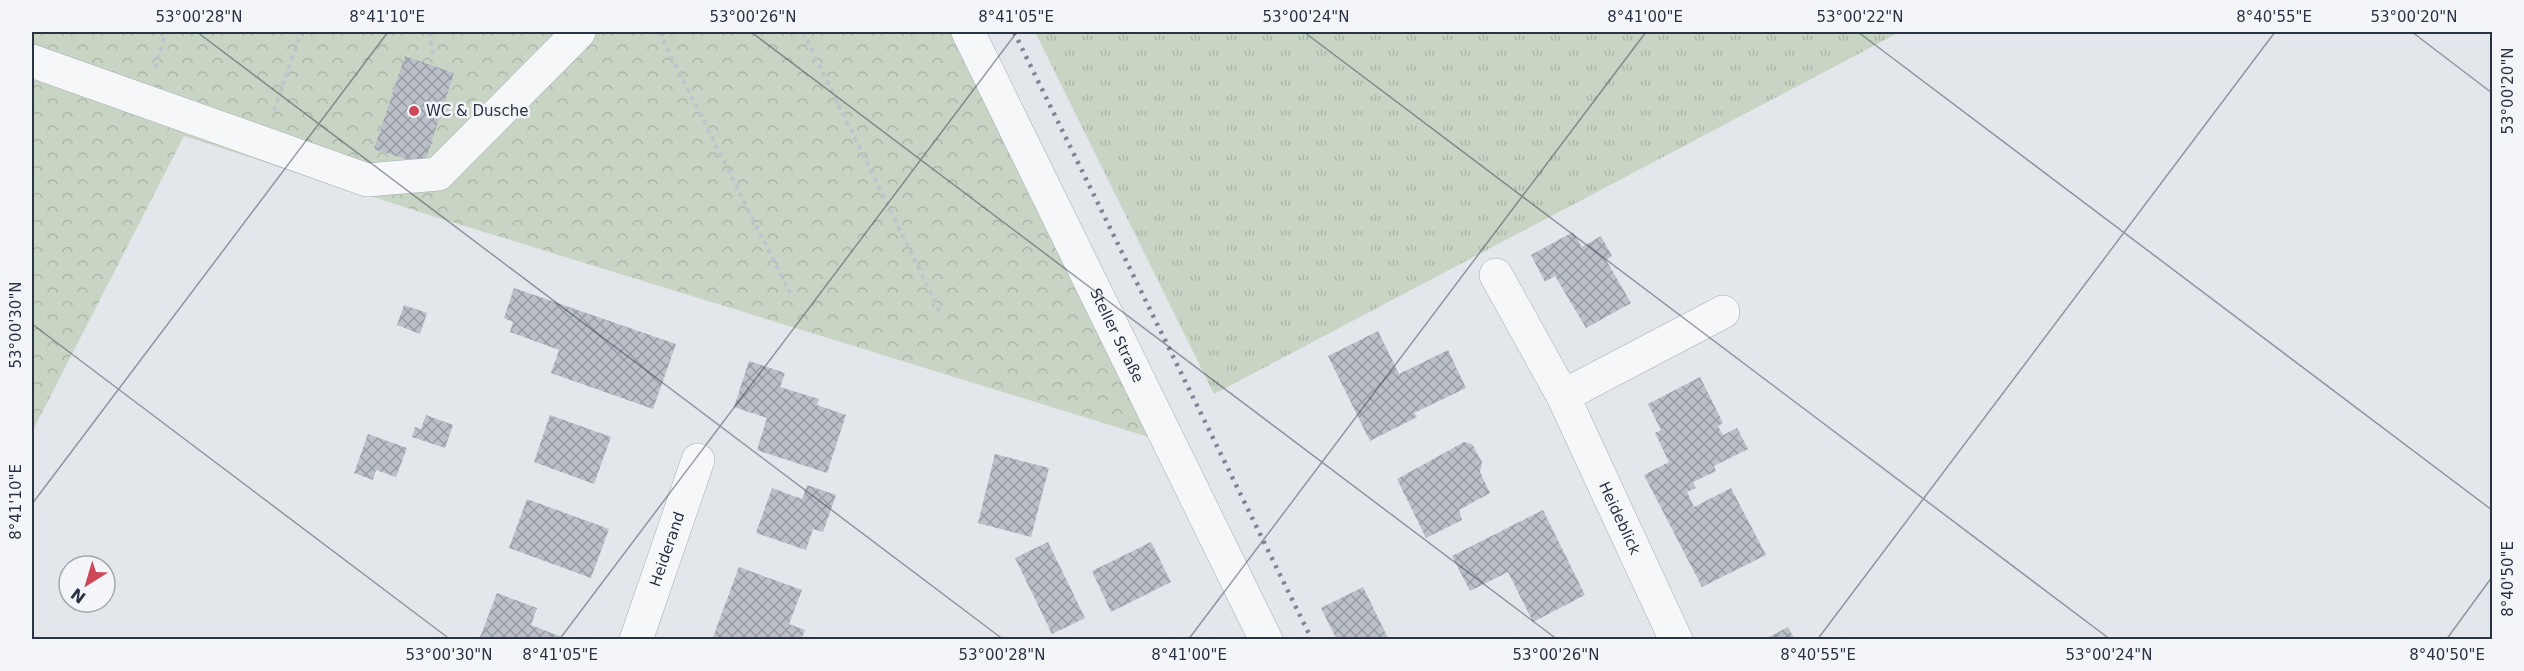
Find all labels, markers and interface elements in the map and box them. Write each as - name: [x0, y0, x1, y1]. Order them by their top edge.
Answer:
- text: 53°00'28"N: [155, 8, 243, 26]
- text: 8°41'10"E: [349, 8, 425, 26]
- text: 53°00'26"N: [709, 8, 797, 26]
- text: 8°41'05"E: [978, 8, 1054, 26]
- text: 53°00'24"N: [1262, 8, 1350, 26]
- text: 8°41'00"E: [1607, 8, 1683, 26]
- text: 53°00'22"N: [1816, 8, 1904, 26]
- text: 8°40'55"E: [2236, 8, 2312, 26]
- text: 53°00'20"N: [2370, 8, 2458, 26]
- text: 53°00'20"N: [2499, 47, 2517, 135]
- place label: WC & Dusche: [426, 102, 528, 120]
- marker: WC & Dusche: [407, 104, 421, 118]
- text: 53°00'30"N: [7, 281, 25, 369]
- street label: Steller Straße: [1086, 285, 1147, 386]
- text: 8°41'10"E: [7, 464, 25, 540]
- street label: Heideblick: [1595, 479, 1644, 558]
- street label: Heiderand: [646, 509, 688, 589]
- text: 8°40'50"E: [2499, 541, 2517, 617]
- north arrow: [57, 554, 117, 614]
- text: N: [67, 584, 89, 607]
- text: 53°00'30"N: [405, 646, 493, 664]
- text: 8°41'05"E: [522, 646, 598, 664]
- text: 53°00'28"N: [958, 646, 1046, 664]
- text: 8°41'00"E: [1151, 646, 1227, 664]
- text: 53°00'26"N: [1512, 646, 1600, 664]
- text: 8°40'55"E: [1780, 646, 1856, 664]
- text: 53°00'24"N: [2065, 646, 2153, 664]
- text: 8°40'50"E: [2409, 646, 2485, 664]

